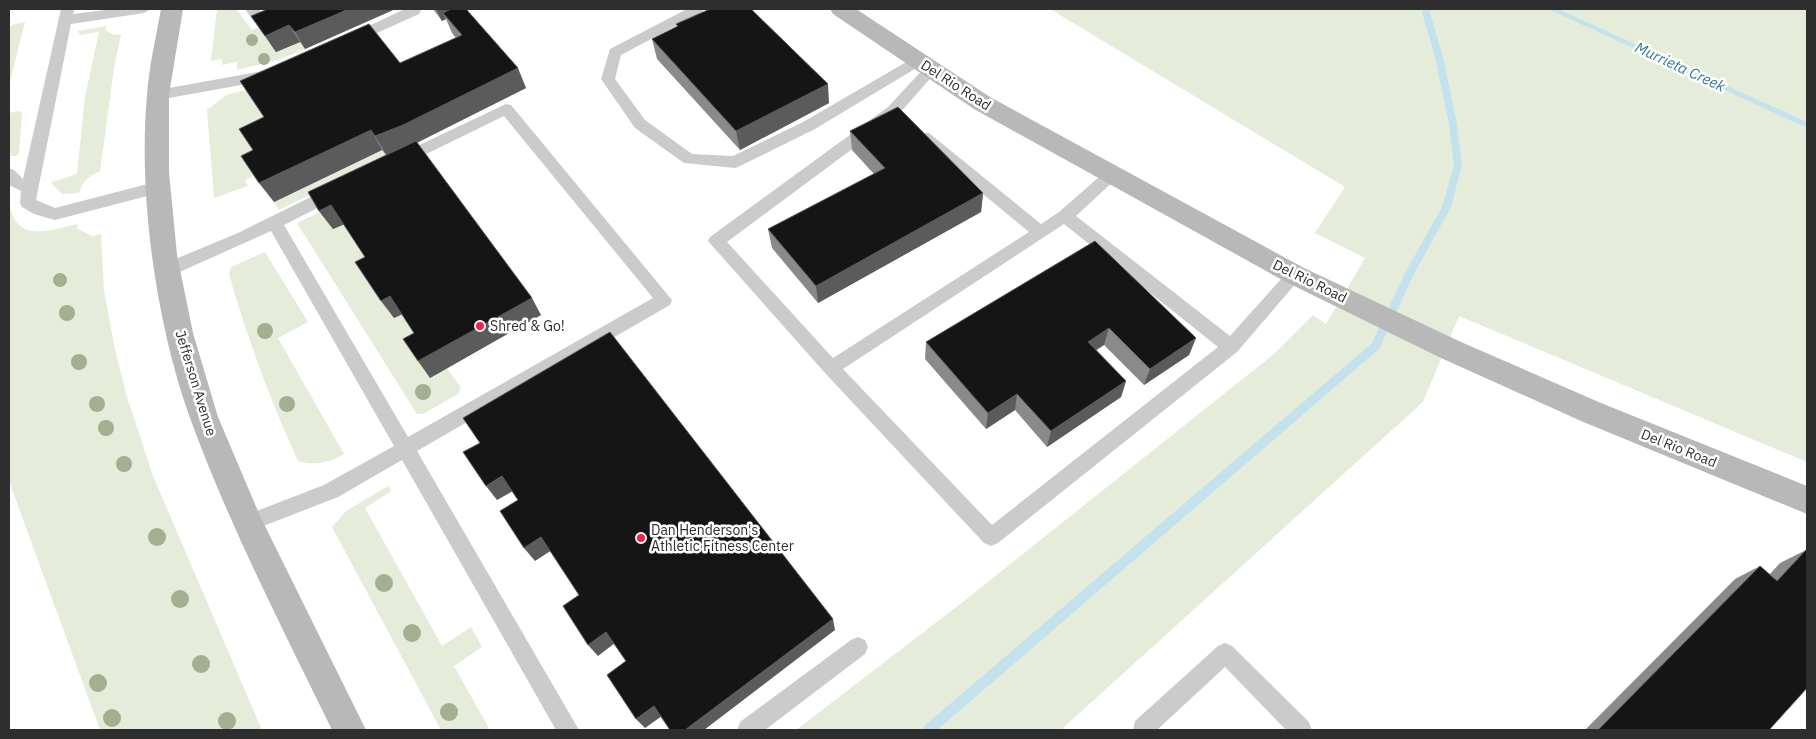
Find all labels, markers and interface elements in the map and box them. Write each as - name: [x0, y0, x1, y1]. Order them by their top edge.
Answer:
- water label: Murrieta Creek: [1632, 37, 1728, 96]
- street label: Del Rio Road: [918, 56, 994, 114]
- street label: Del Rio Road: [1270, 255, 1350, 307]
- place label: Shred & Go!: [490, 317, 565, 335]
- marker: Shred & Go!: [474, 320, 486, 332]
- street label: Jefferson Avenue: [171, 328, 221, 438]
- street label: Del Rio Road: [1639, 425, 1719, 471]
- place label: Dan Henderson's Athletic Fitness Center: [651, 521, 794, 555]
- marker: Dan Henderson's Athletic Fitness Center: [635, 532, 647, 544]

